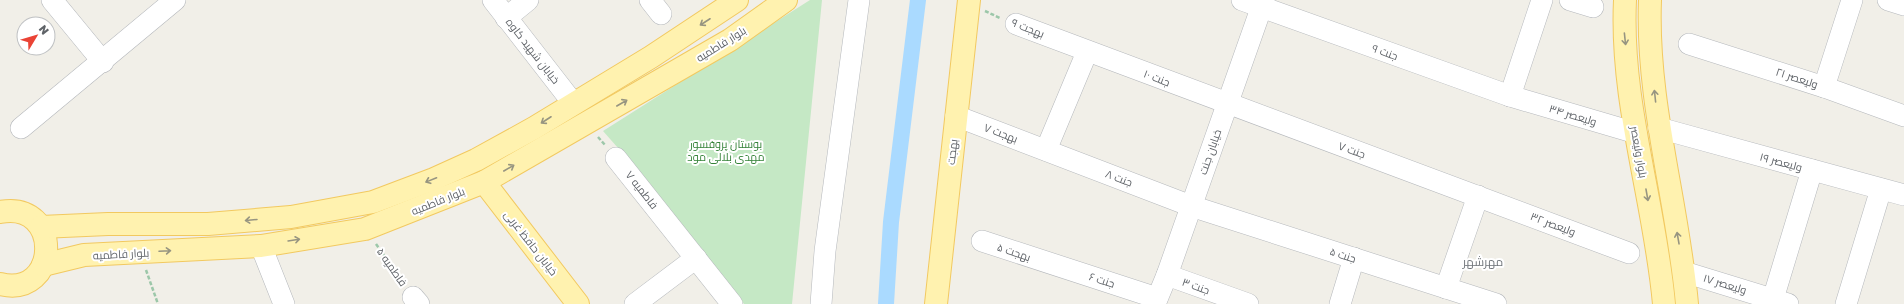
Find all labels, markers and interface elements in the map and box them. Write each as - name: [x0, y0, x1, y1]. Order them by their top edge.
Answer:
- street label: خیابان شهید کاوه: [503, 15, 563, 87]
- street label: بهجت ۹: [1009, 15, 1047, 41]
- north arrow: [16, 16, 56, 56]
- one-way arrow: [699, 19, 711, 27]
- text: N: [37, 22, 52, 37]
- street label: بلوار فاطمیه: [693, 23, 749, 65]
- one-way arrow: [1621, 32, 1629, 45]
- street label: جنت ۹: [1370, 41, 1400, 62]
- street label: ولیعصر ۲۱: [1774, 65, 1820, 91]
- street label: جنت ۱۰: [1142, 67, 1172, 88]
- one-way arrow: [1652, 90, 1659, 103]
- one-way arrow: [616, 99, 628, 107]
- street label: ولیعصر ۳۴: [1547, 101, 1599, 129]
- one-way arrow: [541, 116, 552, 124]
- street label: بهجت ۷: [982, 120, 1020, 146]
- street label: بلوار ولیعصر: [1627, 124, 1650, 179]
- street label: خیابان جنت: [1196, 127, 1224, 177]
- park label: بوستان پروفسور مهدی بلالی مود: [687, 137, 765, 164]
- street label: بهجت: [943, 138, 961, 166]
- street label: جنت ۷: [1337, 139, 1368, 160]
- street label: ولیعصر ۱۹: [1758, 150, 1804, 174]
- one-way arrow: [503, 164, 515, 172]
- street label: جنت ۸: [1104, 166, 1135, 189]
- street label: فاطمیه ۷: [623, 168, 661, 211]
- one-way arrow: [426, 176, 438, 184]
- street label: بلوار فاطمیه: [409, 184, 467, 218]
- one-way arrow: [1643, 188, 1651, 201]
- street label: خیابان حافظ غربی: [501, 208, 561, 278]
- street label: ولیعصر ۳۲: [1528, 209, 1578, 239]
- one-way arrow: [245, 217, 258, 224]
- one-way arrow: [1674, 232, 1682, 245]
- one-way arrow: [288, 236, 301, 244]
- street label: بهجت ۵: [995, 240, 1033, 264]
- street label: جنت ۵: [1328, 244, 1358, 265]
- street label: فاطمیه ۵: [374, 245, 410, 288]
- street label: بلوار فاطمیه: [92, 246, 150, 262]
- one-way arrow: [158, 248, 171, 255]
- district label: مهرشهر: [1462, 254, 1503, 269]
- street label: جنت ۶: [1088, 269, 1117, 290]
- street label: ولیعصر ۱۷: [1702, 271, 1748, 297]
- street label: جنت ۳: [1181, 275, 1212, 297]

